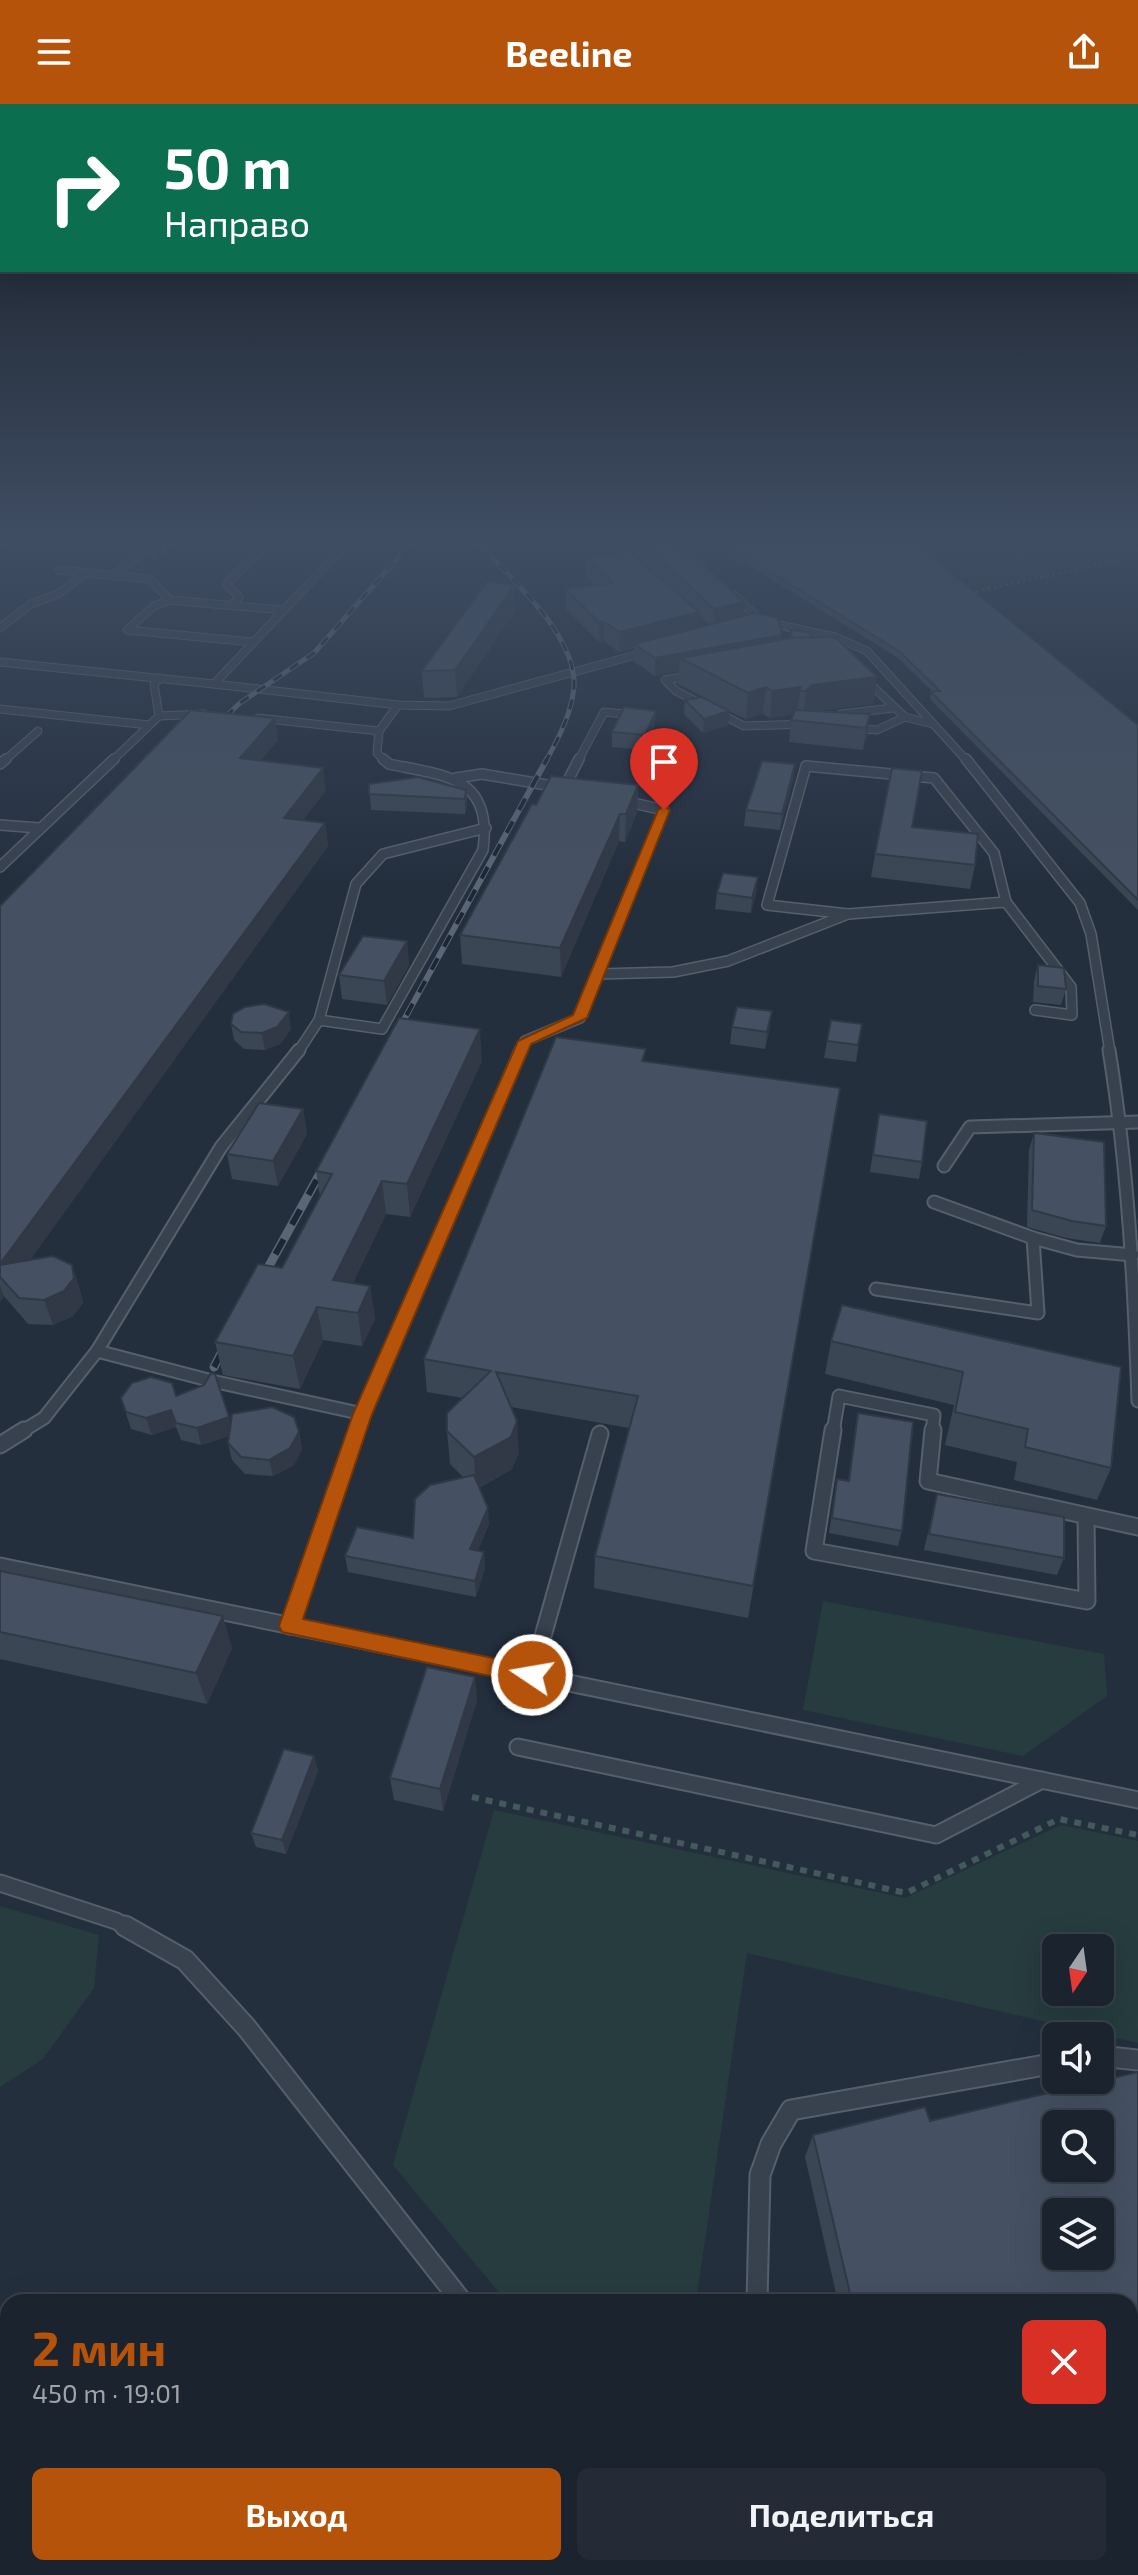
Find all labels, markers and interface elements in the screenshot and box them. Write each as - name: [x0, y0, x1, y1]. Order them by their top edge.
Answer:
- icon: menu: [32, 30, 76, 74]
- icon: share: [1062, 30, 1106, 74]
- text: Beeline: [505, 31, 633, 74]
- text: 50 m: [164, 133, 292, 200]
- icon: right: [32, 136, 136, 240]
- text: Направо: [164, 201, 310, 244]
- pin: [630, 728, 698, 810]
- icon: arrive: [642, 740, 686, 784]
- position arrow: [490, 1633, 574, 1717]
- north arrow: [1042, 1934, 1114, 2006]
- map controls: [1042, 1934, 1114, 2270]
- button: sound: [1042, 2022, 1114, 2094]
- button: search: [1042, 2110, 1114, 2182]
- button: layers: [1042, 2198, 1114, 2270]
- text: 2 мин: [32, 2318, 166, 2376]
- button: close: [1022, 2320, 1106, 2404]
- text: 450 m · 19:01: [32, 2377, 181, 2408]
- button: Выход: [32, 2468, 561, 2560]
- button: Поделиться: [577, 2468, 1106, 2560]

